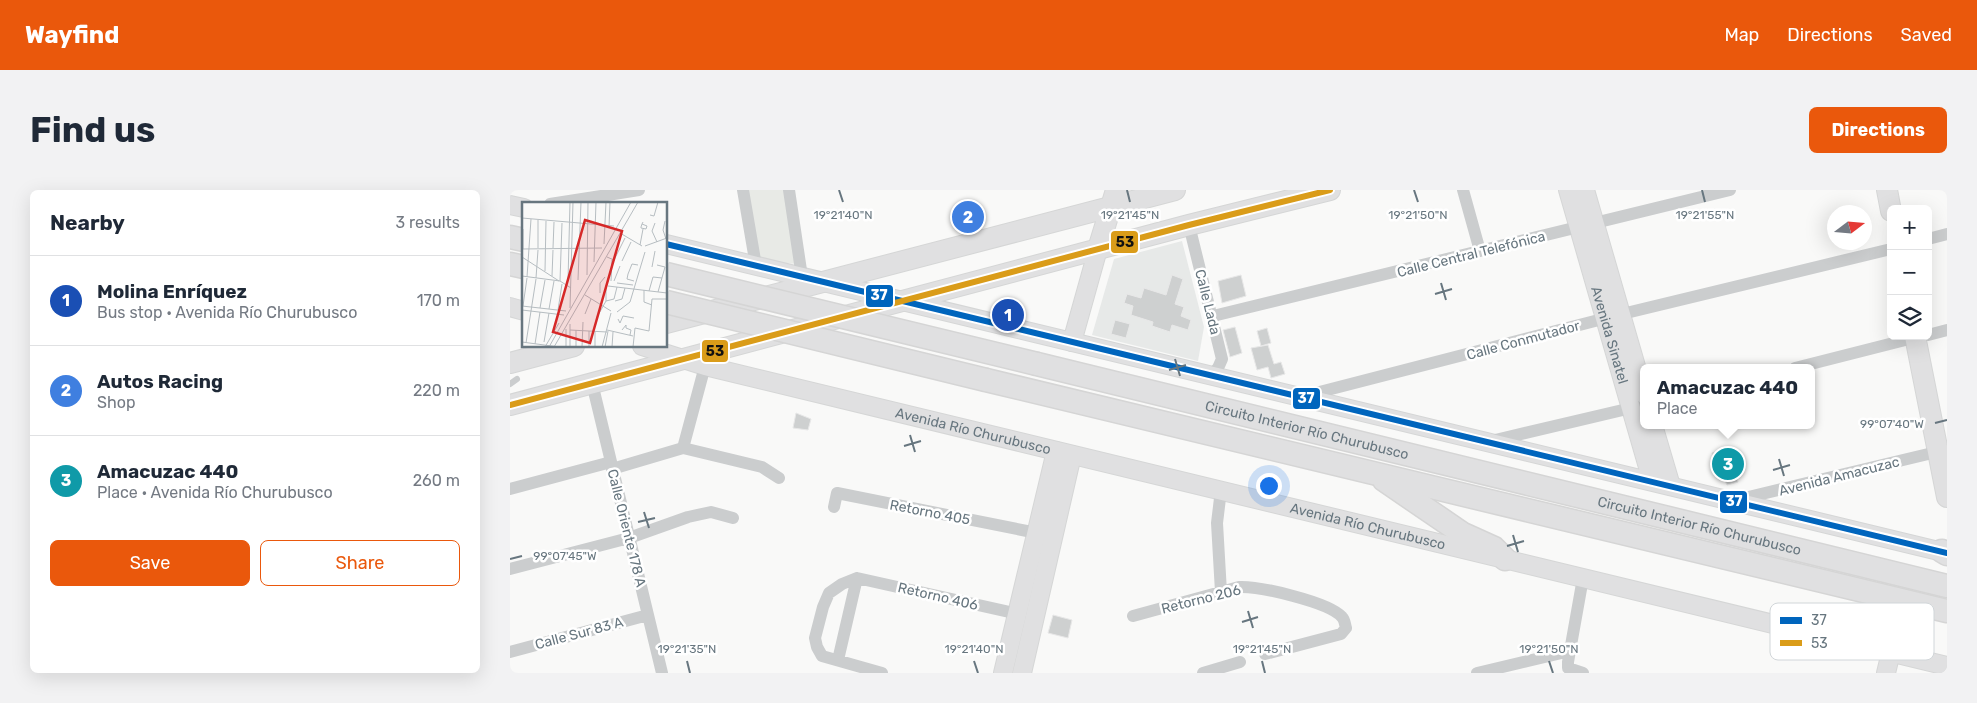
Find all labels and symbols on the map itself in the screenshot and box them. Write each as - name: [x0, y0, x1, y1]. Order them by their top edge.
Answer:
- pin: 2: [952, 198, 984, 236]
- inset map: [522, 202, 668, 348]
- north arrow: [1827, 205, 1872, 250]
- text: 19°21'40"N: [814, 208, 872, 222]
- text: 19°21'45"N: [1101, 208, 1159, 222]
- text: 19°21'50"N: [1388, 208, 1448, 222]
- text: 19°21'55"N: [1676, 208, 1734, 222]
- street label: Calle Central Telefónica: [1395, 228, 1547, 281]
- line badge: 53: [1110, 230, 1139, 254]
- text: 53: [1116, 234, 1134, 251]
- street label: Calle Lada: [1191, 268, 1224, 337]
- line badge: 37: [865, 284, 894, 308]
- street label: Avenida Sinatel: [1587, 284, 1632, 386]
- text: 37: [870, 287, 888, 304]
- pin: 1: [992, 296, 1024, 334]
- street label: Calle Conmutador: [1465, 317, 1582, 364]
- line badge: 53: [701, 339, 729, 363]
- text: 53: [706, 343, 724, 360]
- line badge: 37: [1292, 387, 1321, 410]
- text: 37: [1297, 390, 1315, 407]
- street label: Circuito Interior Río Churubusco: [1203, 397, 1411, 463]
- street label: Avenida Río Churubusco: [894, 404, 1053, 458]
- text: 99°07'40"W: [1860, 417, 1924, 431]
- pin: 3: [1712, 445, 1744, 483]
- street label: Avenida Amacuzac: [1777, 453, 1901, 500]
- street label: Calle Oriente 178 A: [604, 467, 650, 589]
- your location: [1256, 473, 1282, 499]
- line badge: 37: [1719, 490, 1748, 514]
- street label: Circuito Interior Río Churubusco: [1596, 493, 1803, 559]
- text: 37: [1725, 493, 1743, 510]
- street label: Retorno 405: [888, 496, 972, 529]
- street label: Avenida Río Churubusco: [1288, 500, 1447, 554]
- text: 99°07'45"W: [533, 549, 597, 563]
- street label: Retorno 406: [896, 579, 980, 614]
- street label: Retorno 206: [1160, 581, 1243, 618]
- legend: [1770, 603, 1934, 660]
- text: 37: [1811, 612, 1827, 629]
- street label: Calle Sur 83 A: [533, 613, 626, 653]
- text: 53: [1811, 635, 1828, 652]
- text: 19°21'35"N: [658, 642, 716, 656]
- text: 19°21'40"N: [945, 642, 1003, 656]
- text: 19°21'45"N: [1233, 642, 1291, 656]
- text: 19°21'50"N: [1519, 642, 1579, 656]

